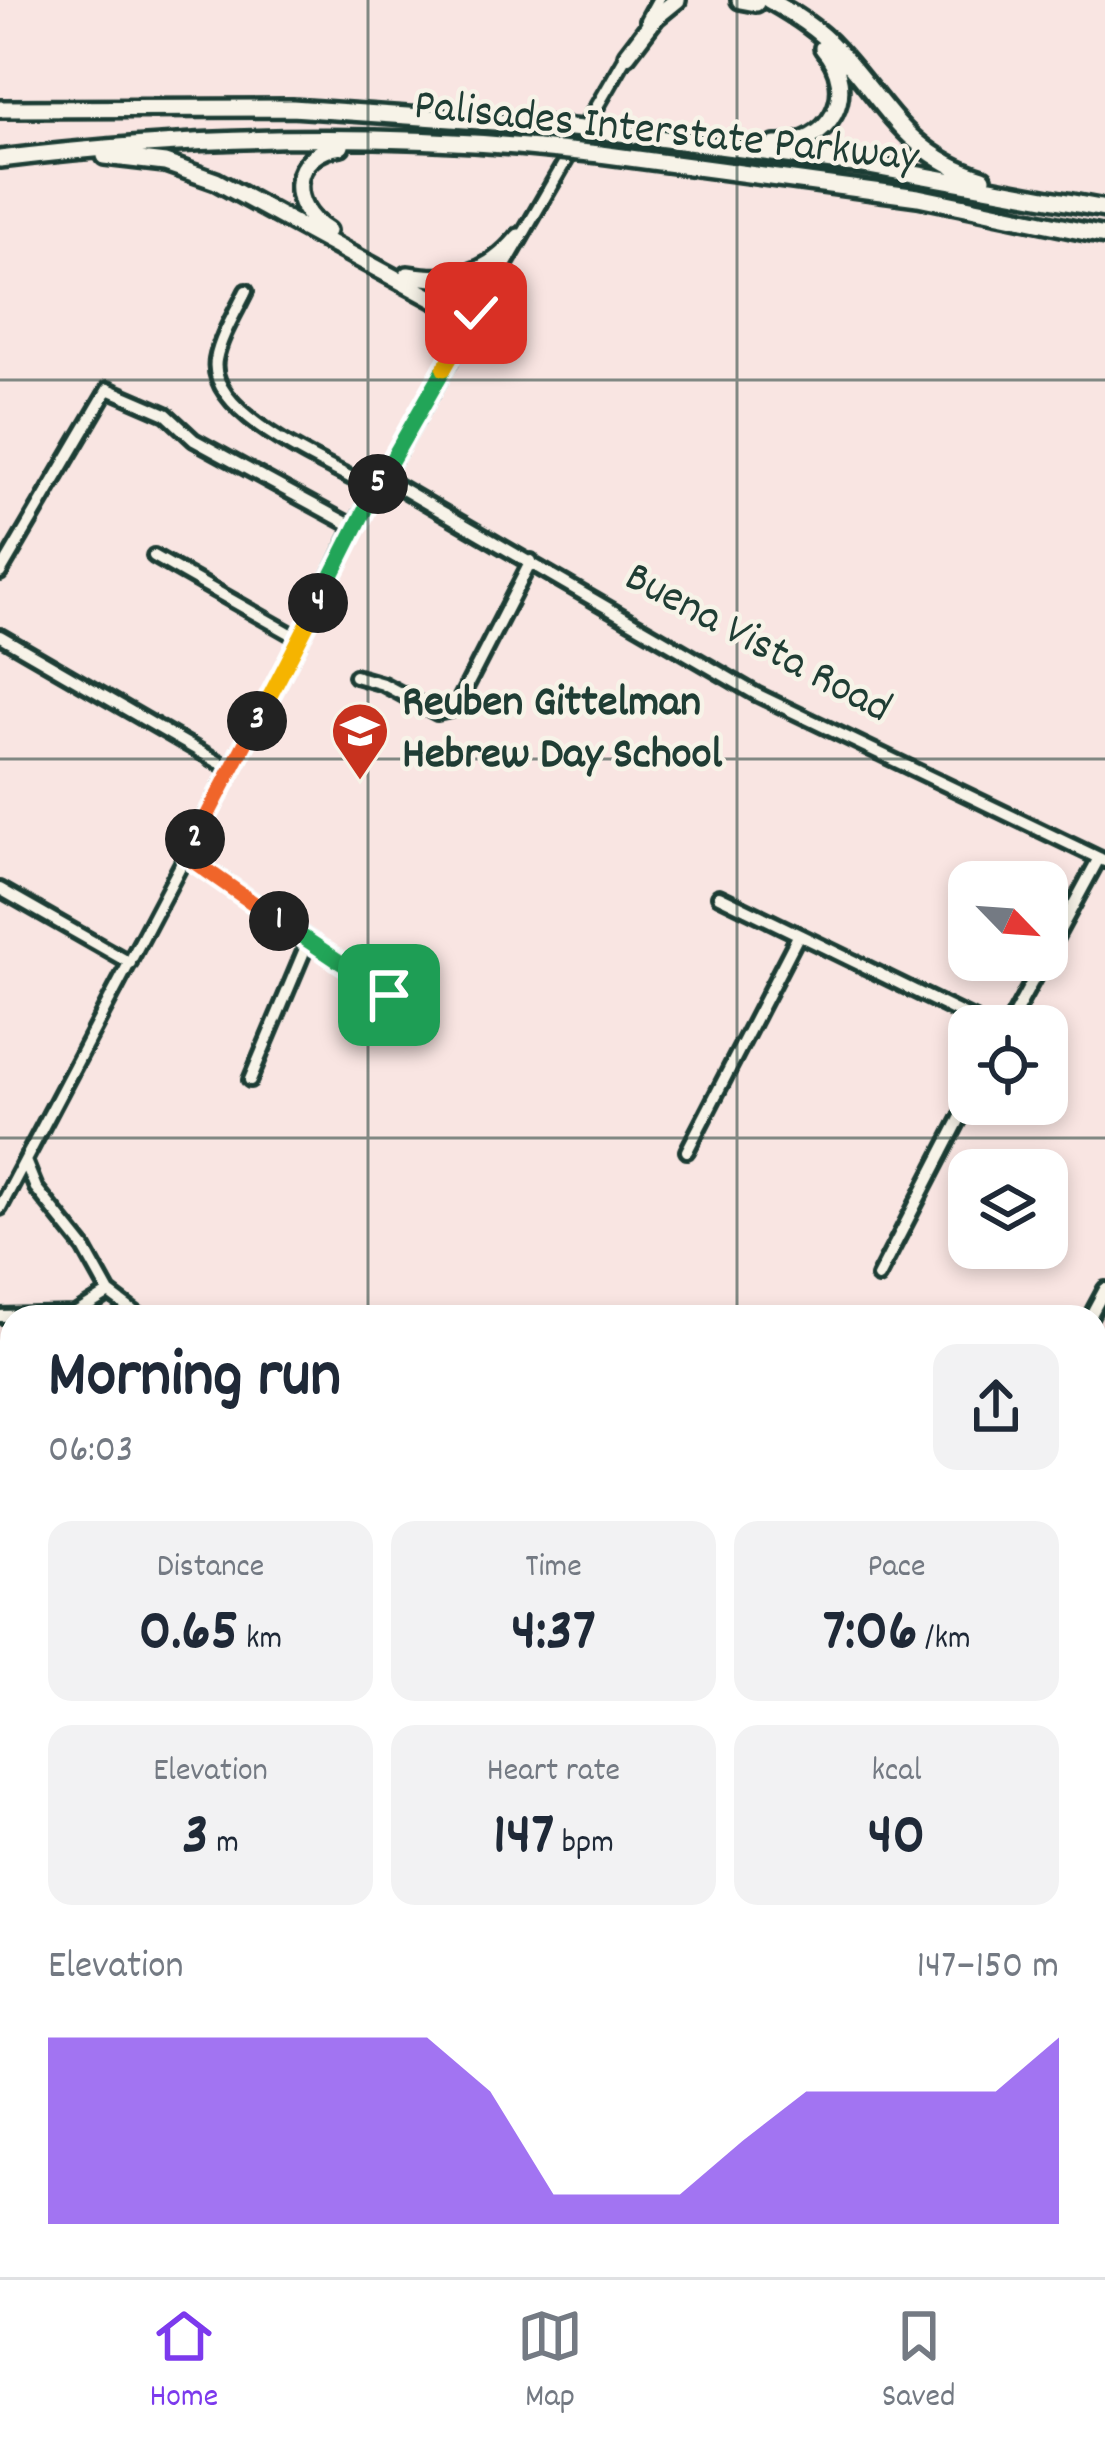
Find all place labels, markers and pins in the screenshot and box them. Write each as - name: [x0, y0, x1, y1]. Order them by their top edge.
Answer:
- pin: [425, 262, 527, 364]
- pin: 5: [348, 454, 408, 514]
- pin: 4: [288, 573, 348, 633]
- place label: Reuben Gittelman Hebrew Day School: [402, 673, 723, 789]
- pin: 3: [227, 691, 287, 751]
- school or university icon: Reuben Gittelman Hebrew Day School: [329, 700, 391, 782]
- pin: 2: [165, 809, 225, 869]
- pin: 1: [249, 891, 309, 951]
- pin: [338, 944, 440, 1046]

